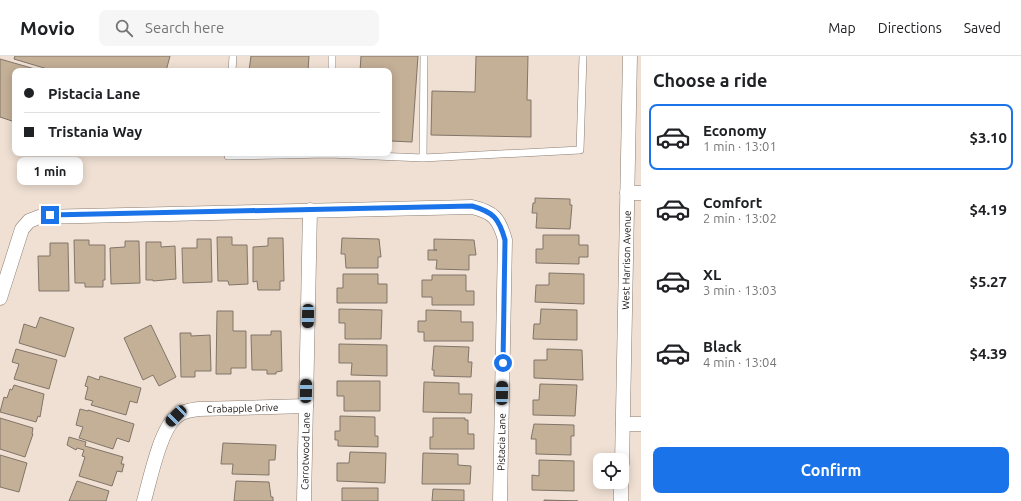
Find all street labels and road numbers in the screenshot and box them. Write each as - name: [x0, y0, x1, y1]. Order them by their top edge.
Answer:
- street label: West Harrison Avenue: [620, 210, 633, 310]
- street label: Crabapple Drive: [206, 402, 279, 415]
- street label: Carrotwood Lane: [299, 412, 312, 490]
- street label: Pistacia Lane: [495, 413, 508, 471]

